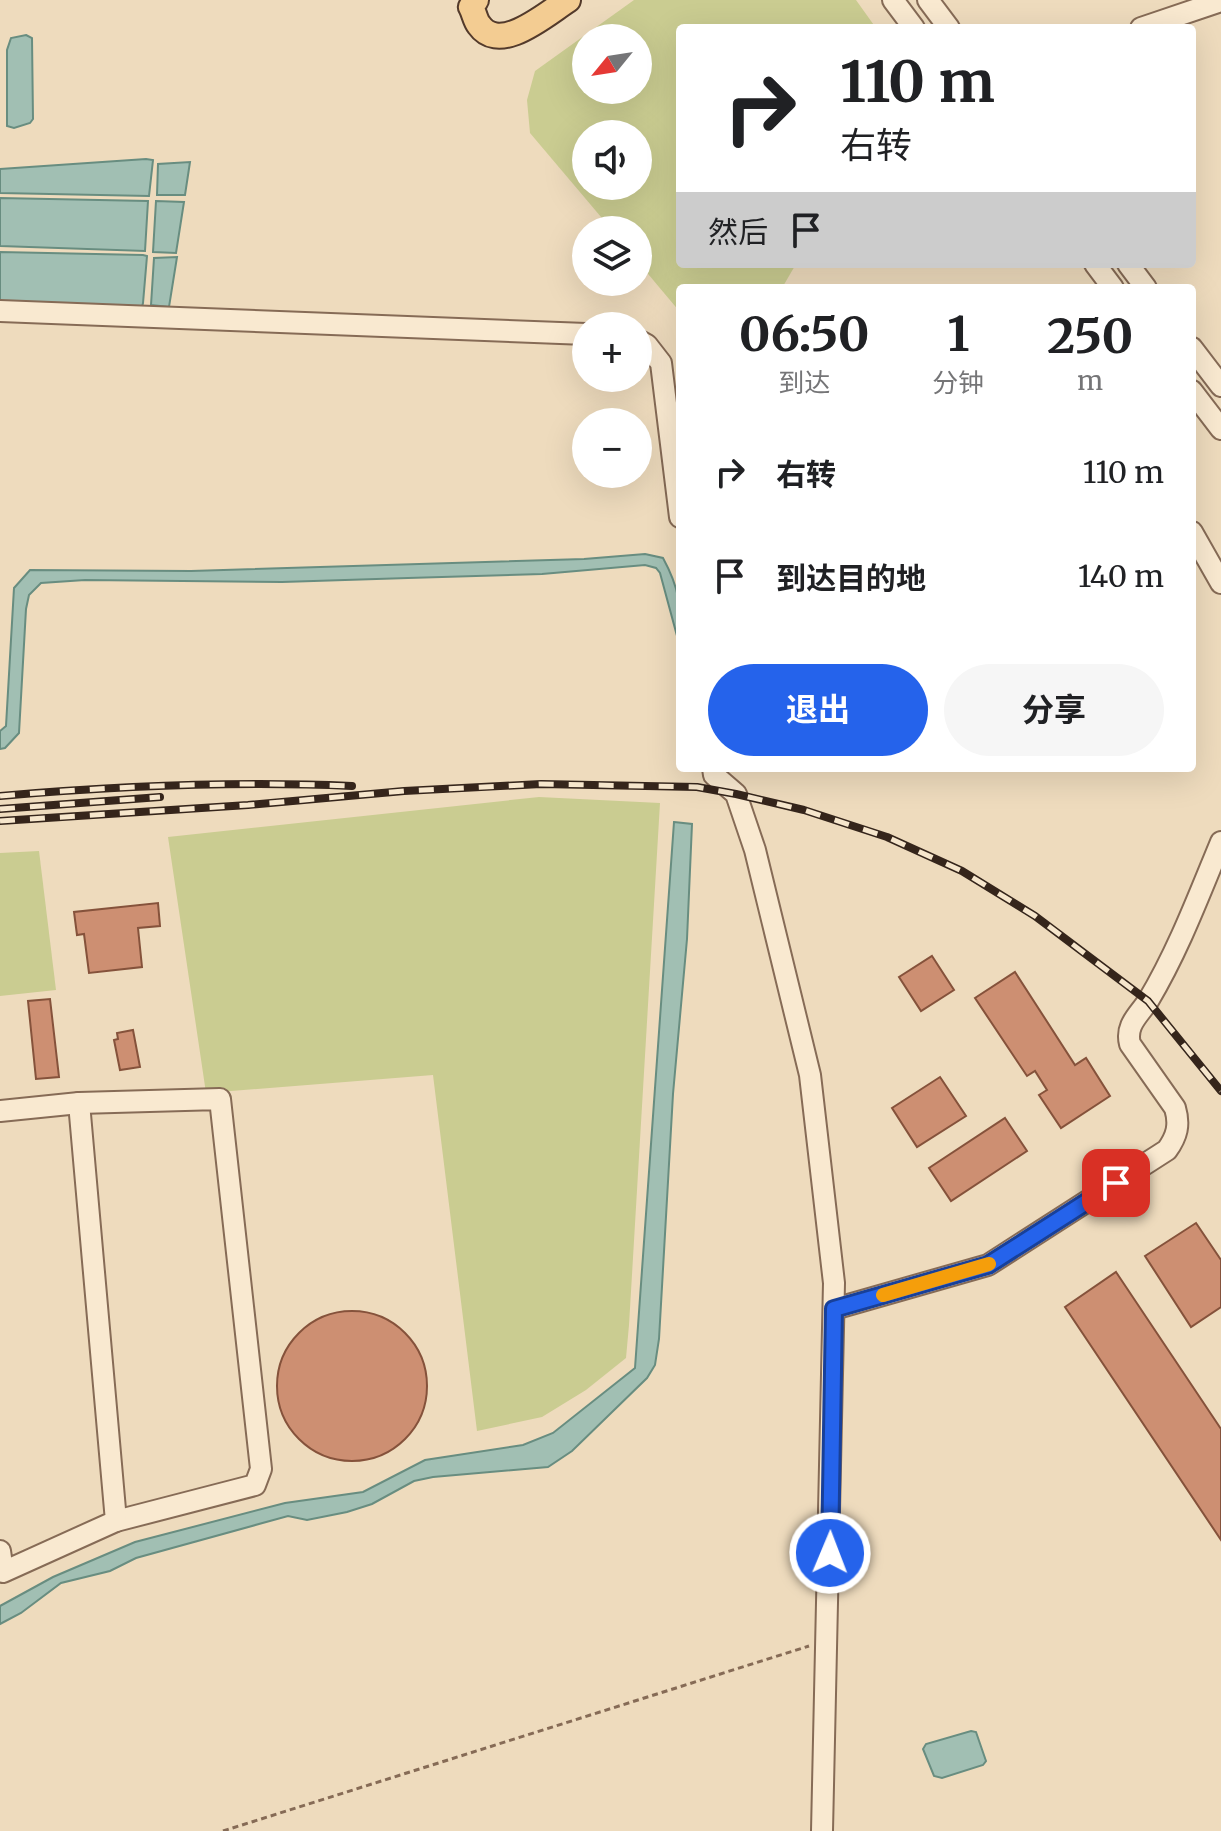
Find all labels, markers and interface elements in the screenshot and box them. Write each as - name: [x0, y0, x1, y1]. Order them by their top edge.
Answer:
- north arrow: [572, 24, 652, 104]
- map controls: [572, 24, 652, 488]
- text: 110 m: [840, 47, 995, 117]
- icon: right: [708, 56, 812, 160]
- button: sound: [572, 120, 652, 200]
- text: 右转: [840, 123, 912, 168]
- icon: arrive: [784, 208, 828, 252]
- text: 然后: [708, 213, 768, 251]
- button: layers: [572, 216, 652, 296]
- text: 06:50: [739, 304, 870, 364]
- text: 1: [947, 304, 969, 364]
- text: 250: [1047, 306, 1133, 366]
- button: +: [572, 312, 652, 392]
- text: m: [1077, 364, 1103, 397]
- text: 到达: [778, 366, 830, 399]
- text: 分钟: [932, 366, 984, 399]
- button: −: [572, 408, 652, 488]
- icon: right: [708, 450, 752, 494]
- text: 110 m: [1083, 453, 1164, 491]
- text: 右转: [776, 455, 836, 493]
- icon: arrive: [708, 554, 752, 598]
- text: 140 m: [1078, 557, 1164, 595]
- text: 到达目的地: [776, 559, 926, 597]
- button: 退出: [708, 664, 928, 756]
- button: 分享: [944, 664, 1164, 756]
- pin: [1082, 1149, 1150, 1217]
- icon: arrive: [1094, 1161, 1138, 1205]
- position arrow: [788, 1511, 872, 1595]

